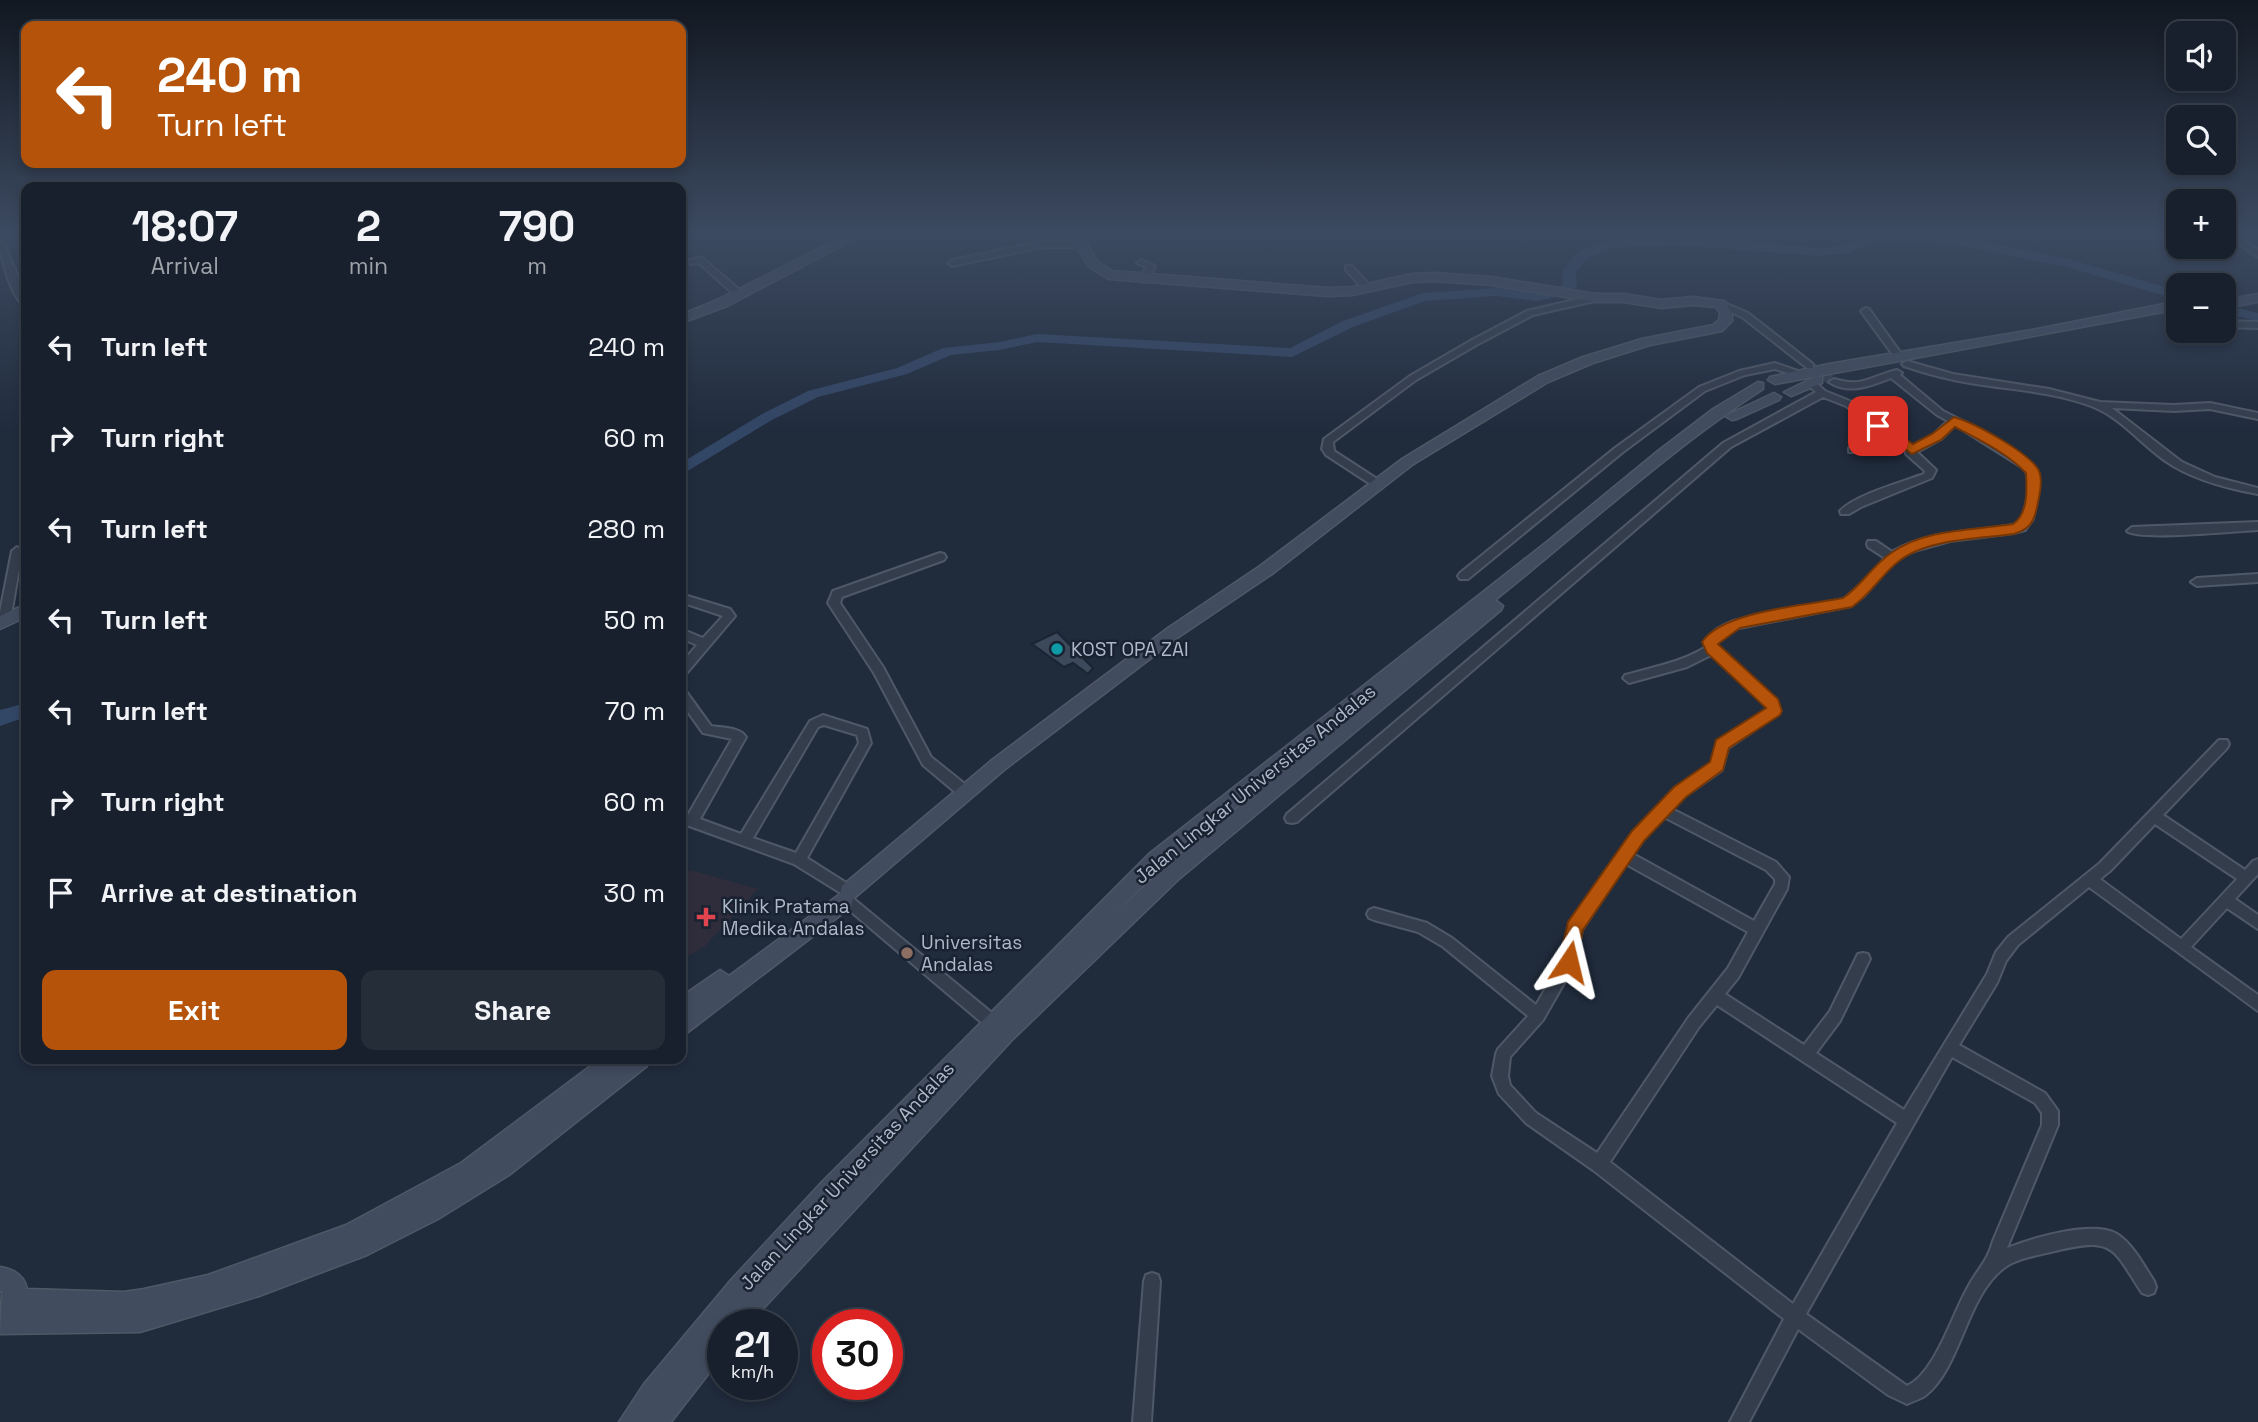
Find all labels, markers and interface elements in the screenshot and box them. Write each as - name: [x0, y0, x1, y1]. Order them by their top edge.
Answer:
- map controls: [2166, 21, 2236, 343]
- button: sound: [2166, 21, 2236, 91]
- text: 240 m: [157, 44, 303, 106]
- icon: left: [42, 49, 133, 140]
- text: Turn left: [157, 105, 287, 145]
- button: search: [2166, 105, 2236, 175]
- button: +: [2166, 189, 2236, 259]
- text: 18:07: [132, 200, 238, 253]
- text: 2: [356, 200, 381, 253]
- text: 790: [499, 200, 575, 253]
- text: Arrival: [151, 251, 219, 281]
- text: min: [349, 251, 388, 281]
- text: m: [527, 251, 547, 281]
- button: −: [2166, 273, 2236, 343]
- icon: left: [42, 328, 80, 366]
- text: Turn left: [101, 330, 208, 364]
- text: 240 m: [588, 330, 665, 364]
- pin: [1848, 396, 1908, 456]
- icon: arrive: [1859, 407, 1897, 445]
- icon: right: [42, 419, 80, 457]
- text: Turn right: [101, 421, 225, 455]
- text: 60 m: [603, 421, 665, 455]
- icon: left: [42, 510, 80, 548]
- text: Turn left: [101, 512, 208, 546]
- text: 280 m: [587, 512, 665, 546]
- icon: left: [42, 601, 80, 639]
- text: Turn left: [101, 603, 208, 637]
- text: 50 m: [604, 603, 665, 637]
- place label: KOST OPA ZAI: [1071, 637, 1189, 662]
- marker: KOST OPA ZAI: [1049, 641, 1065, 657]
- street label: Jalan Lingkar Universitas Andalas: [1129, 679, 1381, 889]
- icon: left: [42, 692, 80, 730]
- text: Turn left: [101, 694, 208, 728]
- text: 70 m: [605, 694, 665, 728]
- icon: right: [42, 783, 80, 821]
- text: Turn right: [101, 785, 225, 819]
- text: 60 m: [603, 785, 665, 819]
- icon: arrive: [42, 874, 80, 912]
- text: Arrive at destination: [101, 876, 358, 910]
- text: 30 m: [604, 876, 665, 910]
- place label: Klinik Pratama Medika Andalas: [722, 894, 864, 941]
- marker: Klinik Pratama Medika Andalas: [696, 907, 716, 927]
- position arrow: [1532, 925, 1606, 999]
- place label: Universitas Andalas: [921, 930, 1022, 977]
- marker: Universitas Andalas: [899, 945, 915, 961]
- button: Exit: [42, 970, 347, 1050]
- button: Share: [361, 970, 665, 1050]
- street label: Jalan Lingkar Universitas Andalas: [734, 1056, 960, 1296]
- speed limit sign: 30: [812, 1309, 903, 1400]
- text: 21: [734, 1323, 771, 1367]
- text: km/h: [731, 1360, 774, 1383]

